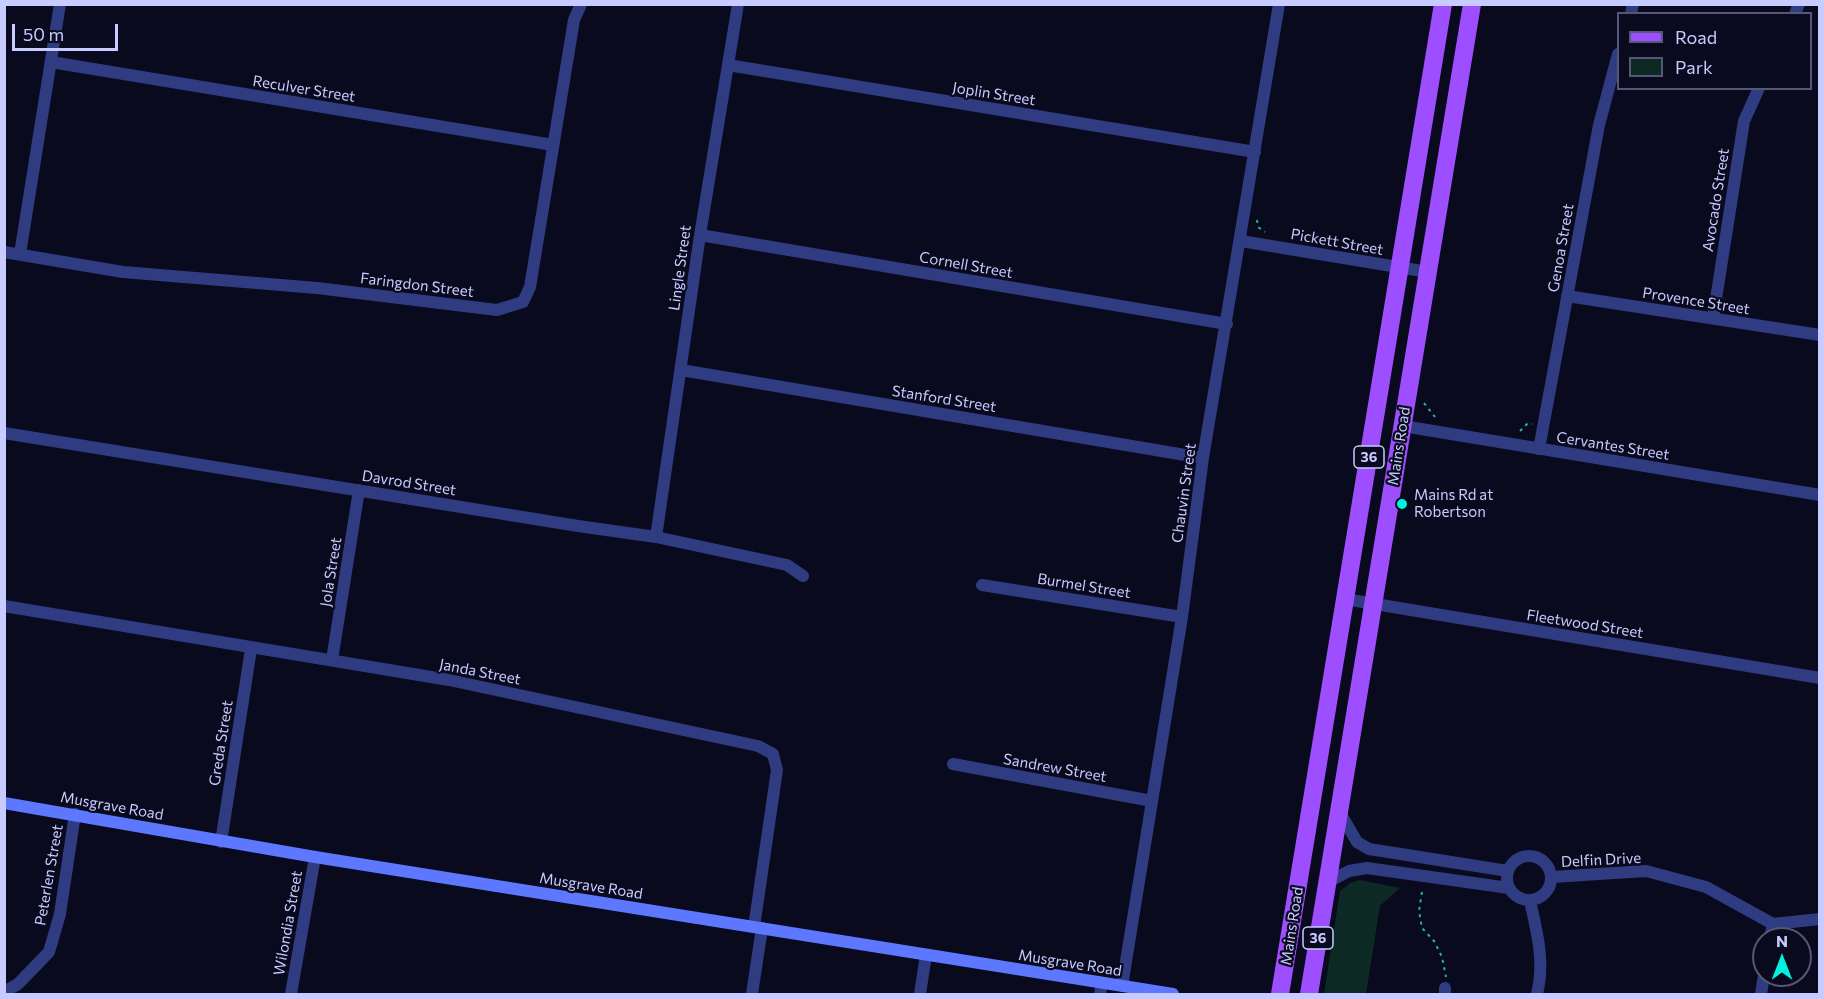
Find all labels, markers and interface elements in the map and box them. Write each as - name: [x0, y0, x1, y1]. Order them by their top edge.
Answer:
- scale bar: [15, 12, 122, 50]
- legend: [1617, 12, 1812, 90]
- text: 50 m: [23, 23, 64, 45]
- text: Road: [1675, 26, 1717, 48]
- text: Park: [1675, 56, 1713, 78]
- street label: Reculver Street: [251, 72, 357, 106]
- street label: Joplin Street: [951, 79, 1037, 109]
- street label: Avocado Street: [1699, 147, 1733, 253]
- street label: Genoa Street: [1544, 202, 1578, 294]
- street label: Lingle Street: [665, 224, 695, 312]
- street label: Pickett Street: [1289, 225, 1385, 259]
- street label: Cornell Street: [918, 248, 1014, 282]
- street label: Faringdon Street: [359, 269, 475, 301]
- street label: Provence Street: [1641, 284, 1751, 318]
- street label: Stanford Street: [891, 382, 997, 416]
- street label: Mains Road: [1384, 405, 1414, 487]
- street label: Cervantes Street: [1555, 428, 1671, 464]
- street label: Chauvin Street: [1168, 442, 1200, 544]
- road number: 36: [1354, 446, 1384, 468]
- street label: Davrod Street: [361, 467, 457, 499]
- place label: Mains Rd at Robertson: [1414, 486, 1493, 521]
- marker: Mains Rd at Robertson: [1395, 497, 1409, 511]
- street label: Jola Street: [317, 536, 345, 608]
- street label: Burmel Street: [1036, 570, 1132, 602]
- street label: Fleetwood Street: [1525, 606, 1645, 642]
- street label: Janda Street: [438, 655, 522, 689]
- street label: Greda Street: [205, 699, 237, 787]
- street label: Sandrew Street: [1002, 750, 1108, 786]
- street label: Musgrave Road: [59, 788, 165, 824]
- street label: Peterlen Street: [31, 823, 67, 927]
- street label: Delfin Drive: [1560, 849, 1642, 871]
- street label: Wilondia Street: [270, 869, 306, 977]
- street label: Musgrave Road: [538, 869, 644, 903]
- street label: Mains Road: [1277, 885, 1307, 967]
- road number: 36: [1303, 927, 1333, 949]
- north arrow: [1752, 927, 1812, 987]
- text: N: [1776, 931, 1788, 950]
- street label: Musgrave Road: [1017, 946, 1123, 980]

